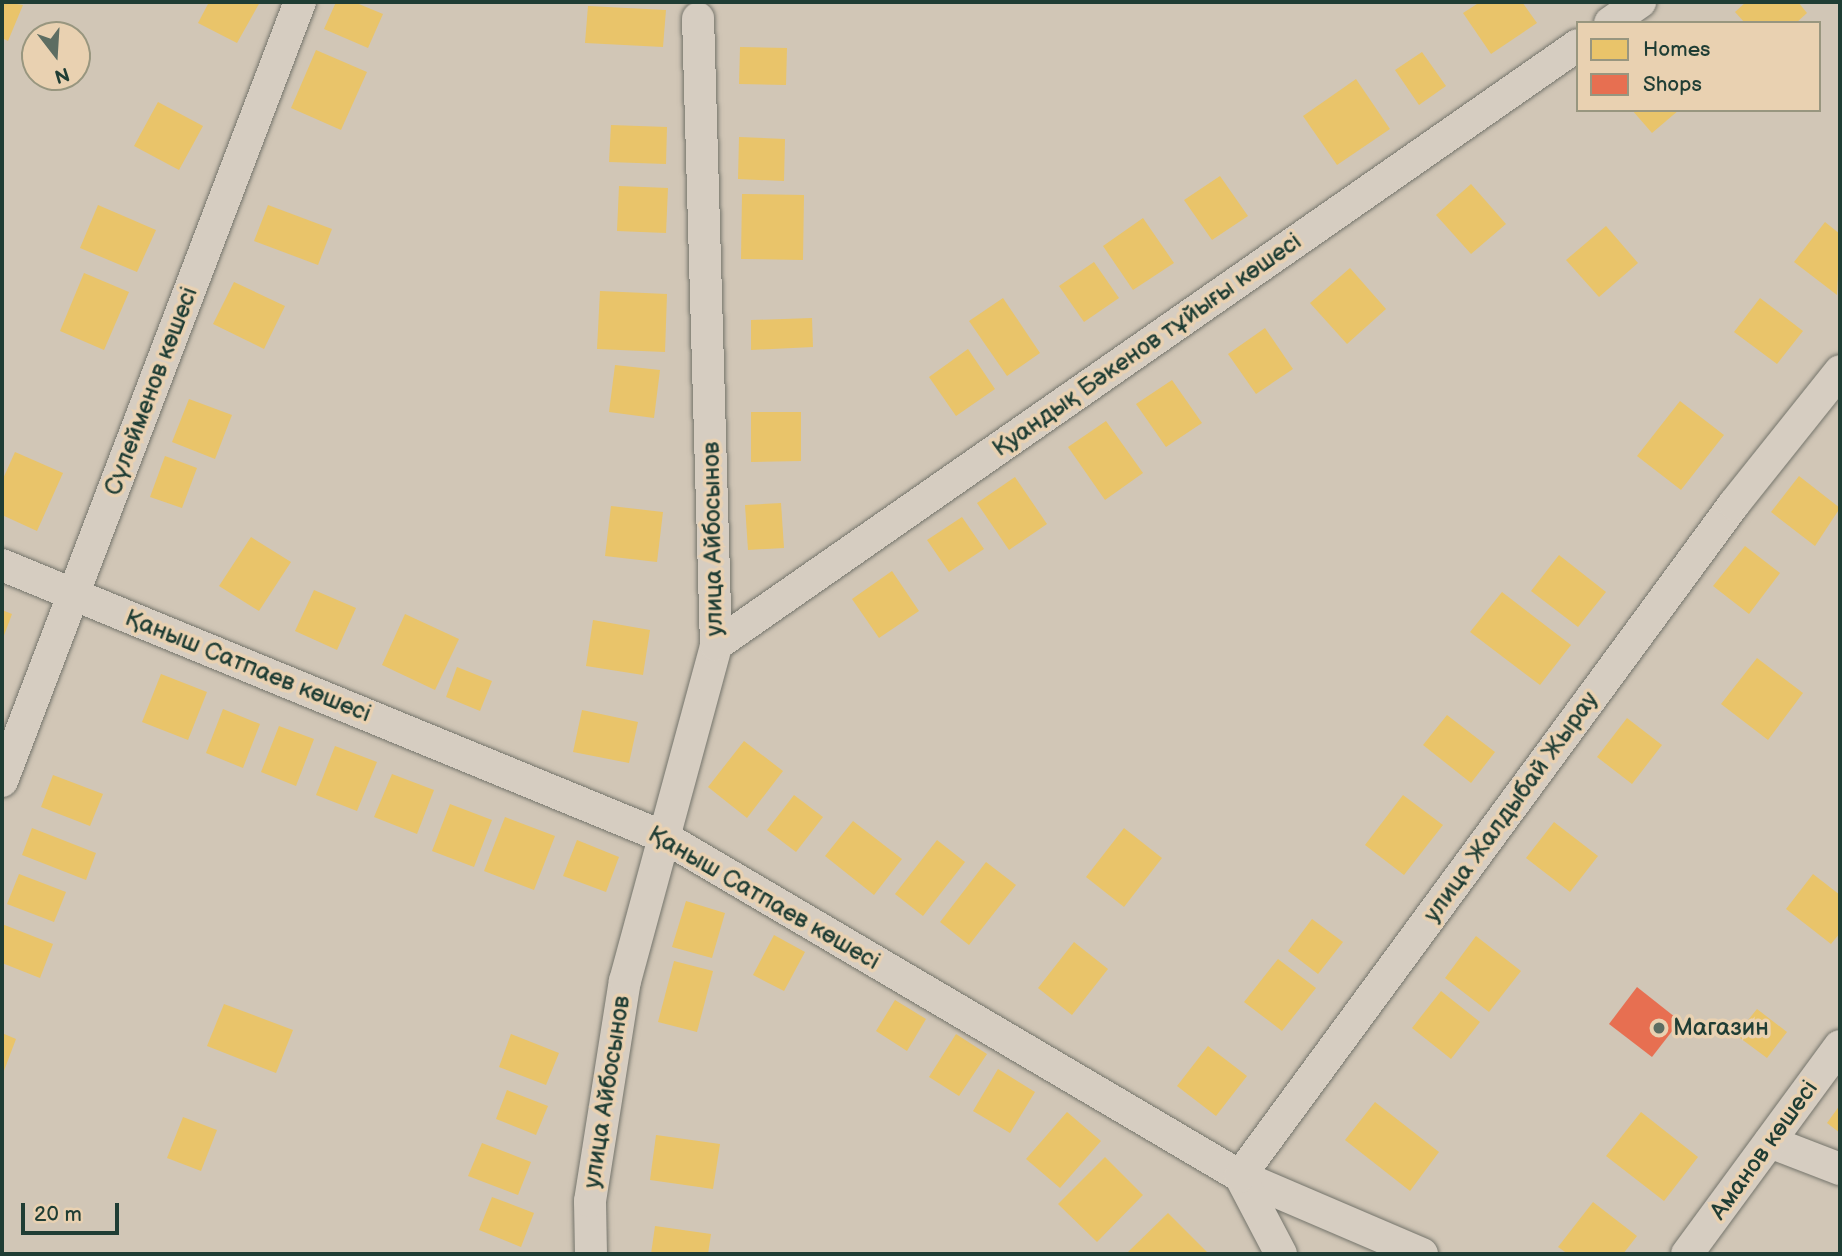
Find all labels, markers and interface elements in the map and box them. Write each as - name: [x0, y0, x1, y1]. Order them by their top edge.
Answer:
- north arrow: [21, 21, 91, 91]
- legend: [1576, 21, 1821, 112]
- text: Homes: [1643, 37, 1711, 62]
- text: N: [52, 62, 72, 88]
- text: Shops: [1643, 72, 1702, 97]
- street label: Қуандық Бәкенов тұйығы көшесі: [987, 227, 1307, 463]
- street label: Сүлейменов көшесі: [98, 283, 204, 499]
- street label: улица Айбосынов: [697, 442, 729, 636]
- street label: Қаныш Сатпаев көшесі: [121, 603, 375, 729]
- street label: улица Жалдыбай Жырау: [1418, 686, 1604, 928]
- street label: Қаныш Сатпаев көшесі: [643, 820, 885, 976]
- street label: улица Айбосынов: [578, 994, 636, 1190]
- place label: Магазин: [1673, 1014, 1769, 1042]
- marker: Магазин: [1651, 1020, 1667, 1036]
- street label: Аманов көшесі: [1704, 1075, 1824, 1225]
- scale bar: [24, 1190, 122, 1234]
- text: 20 m: [34, 1202, 82, 1227]

